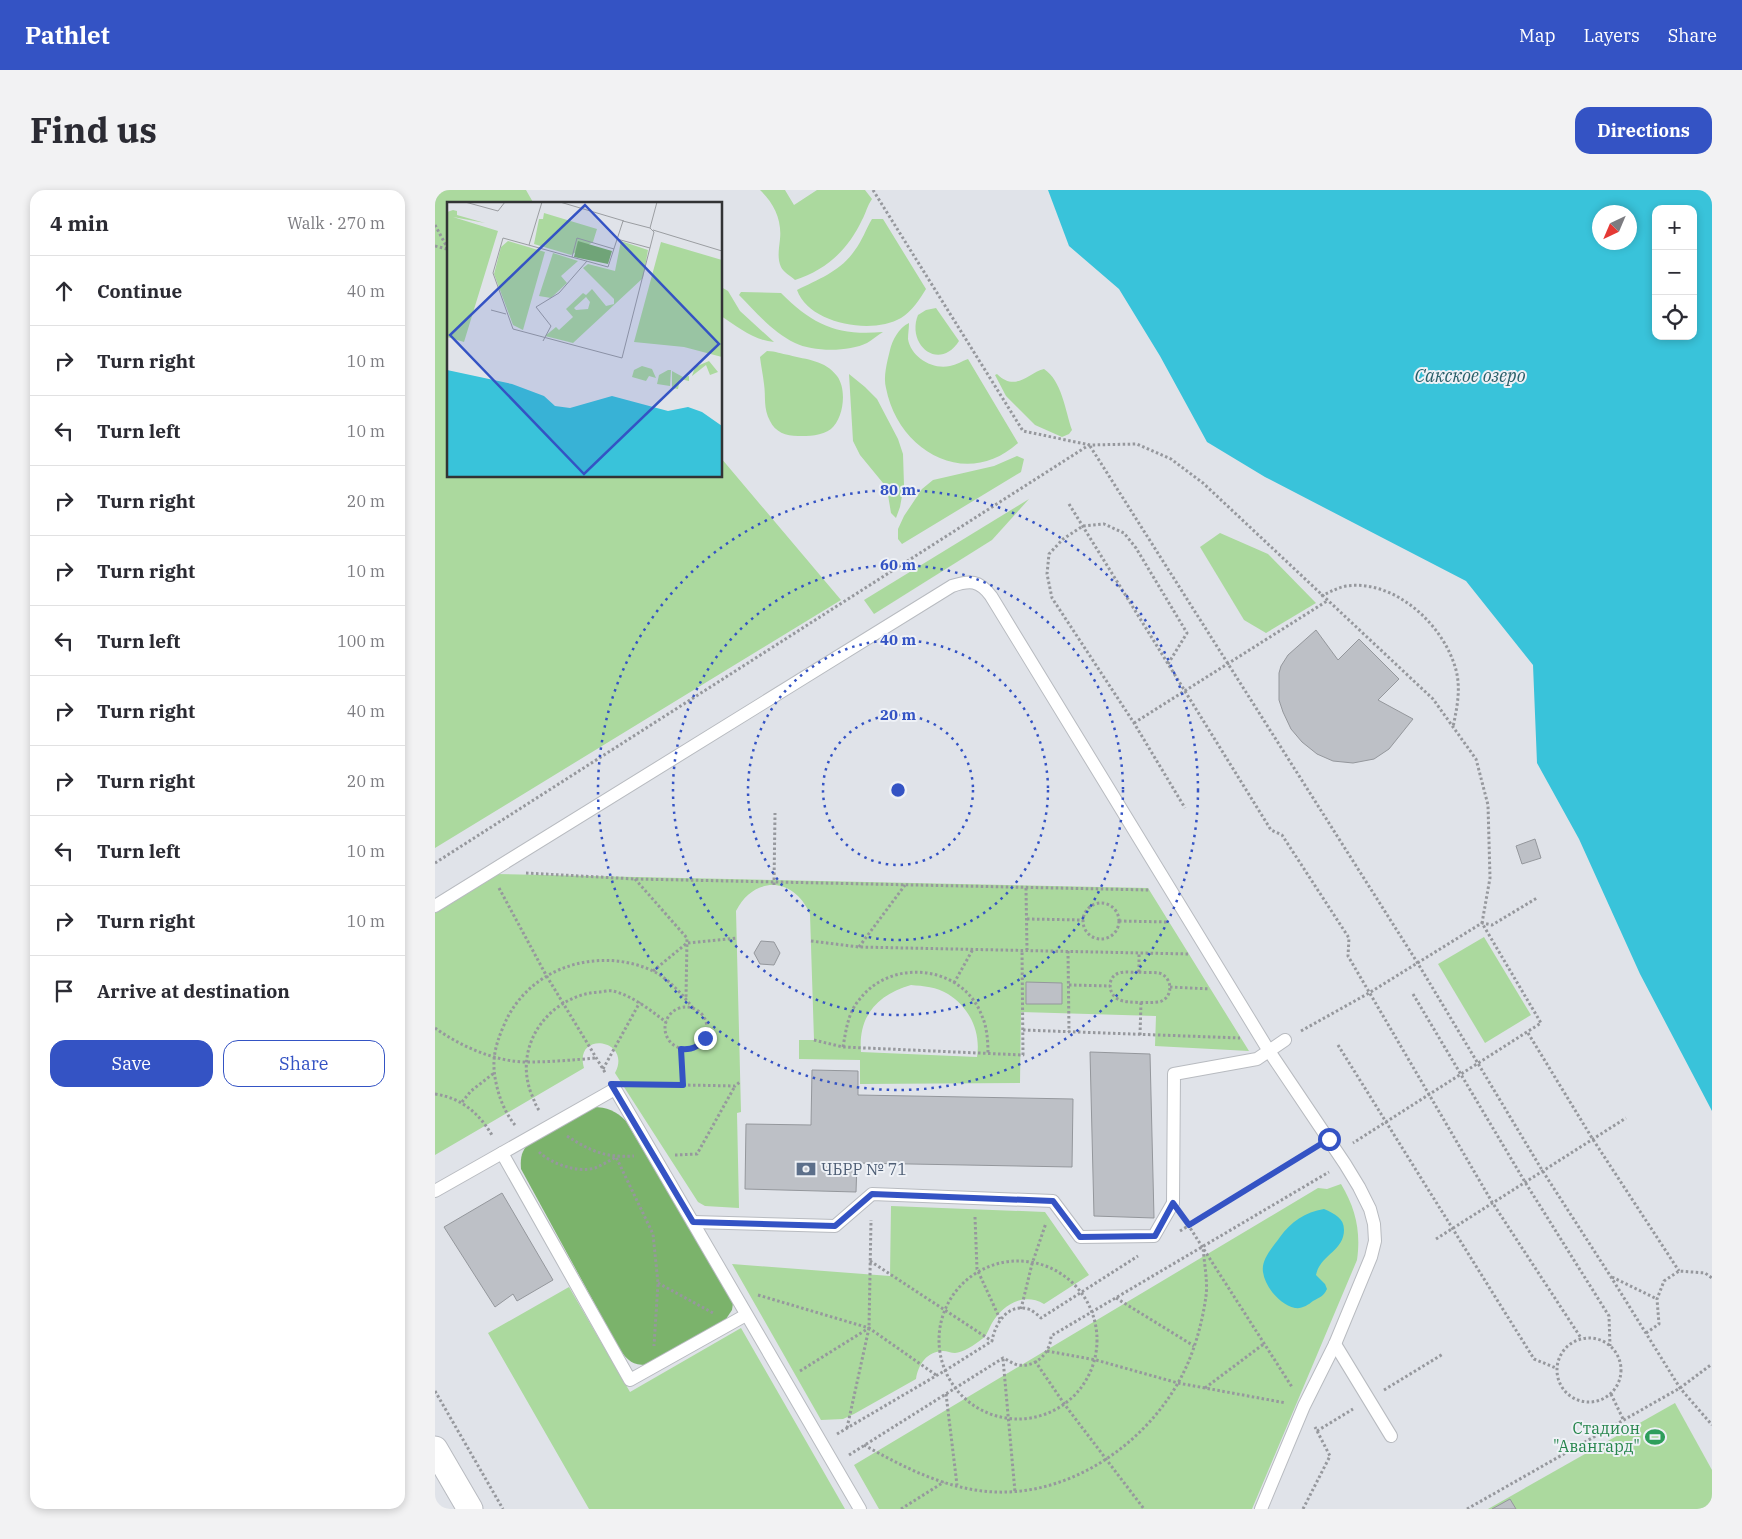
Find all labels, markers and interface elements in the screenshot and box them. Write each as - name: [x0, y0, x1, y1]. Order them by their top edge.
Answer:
- text: Pathlet: [25, 19, 110, 51]
- text: Map: [1519, 24, 1556, 47]
- text: Layers: [1584, 24, 1640, 47]
- text: Share: [1668, 24, 1717, 47]
- text: Find us: [30, 107, 157, 153]
- button: Directions: [1575, 107, 1712, 154]
- inset map: [447, 202, 723, 478]
- north arrow: [1592, 205, 1637, 250]
- map controls: [1652, 205, 1697, 340]
- button: +: [1652, 205, 1697, 250]
- text: 4 min: [50, 209, 109, 237]
- text: Walk · 270 m: [287, 213, 385, 233]
- button: −: [1652, 250, 1697, 295]
- icon: ahead: [50, 277, 78, 305]
- text: Continue: [97, 279, 182, 303]
- text: 40 m: [347, 281, 385, 301]
- button: locate: [1652, 295, 1697, 340]
- icon: right: [50, 347, 78, 375]
- text: Turn right: [97, 349, 195, 373]
- text: 10 m: [347, 351, 385, 371]
- water label: Сакское озеро: [1414, 364, 1526, 387]
- icon: left: [50, 417, 78, 445]
- text: Turn left: [97, 419, 180, 443]
- text: 10 m: [347, 421, 385, 441]
- text: 80 m: [880, 480, 916, 499]
- icon: right: [50, 487, 78, 515]
- text: Turn right: [97, 489, 195, 513]
- text: 20 m: [347, 491, 385, 511]
- text: 60 m: [880, 555, 916, 574]
- icon: right: [50, 557, 78, 585]
- text: Turn right: [97, 559, 195, 583]
- text: 10 m: [347, 561, 385, 581]
- icon: left: [50, 627, 78, 655]
- text: Turn left: [97, 629, 180, 653]
- text: 40 m: [880, 630, 916, 649]
- text: 100 m: [337, 631, 385, 651]
- icon: right: [50, 697, 78, 725]
- text: Turn right: [97, 699, 195, 723]
- text: 40 m: [347, 701, 385, 721]
- text: 20 m: [880, 705, 916, 724]
- icon: right: [50, 767, 78, 795]
- text: Turn right: [97, 769, 195, 793]
- text: 20 m: [347, 771, 385, 791]
- centre of rings: [889, 781, 907, 799]
- icon: left: [50, 837, 78, 865]
- text: Turn left: [97, 839, 180, 863]
- text: 10 m: [347, 841, 385, 861]
- icon: right: [50, 907, 78, 935]
- text: Turn right: [97, 909, 195, 933]
- text: 10 m: [347, 911, 385, 931]
- icon: arrive: [50, 977, 78, 1005]
- text: Arrive at destination: [97, 979, 290, 1003]
- route end: [694, 1027, 717, 1050]
- button: Save: [50, 1040, 213, 1087]
- button: Share: [223, 1040, 385, 1087]
- route start: [1318, 1128, 1341, 1151]
- bank icon: ЧБРР № 71: [795, 1158, 817, 1180]
- place label: ЧБРР № 71: [821, 1159, 907, 1179]
- place label: Стадион "Авангард": [1553, 1418, 1640, 1456]
- sports icon: Стадион "Авангард": [1644, 1426, 1666, 1448]

